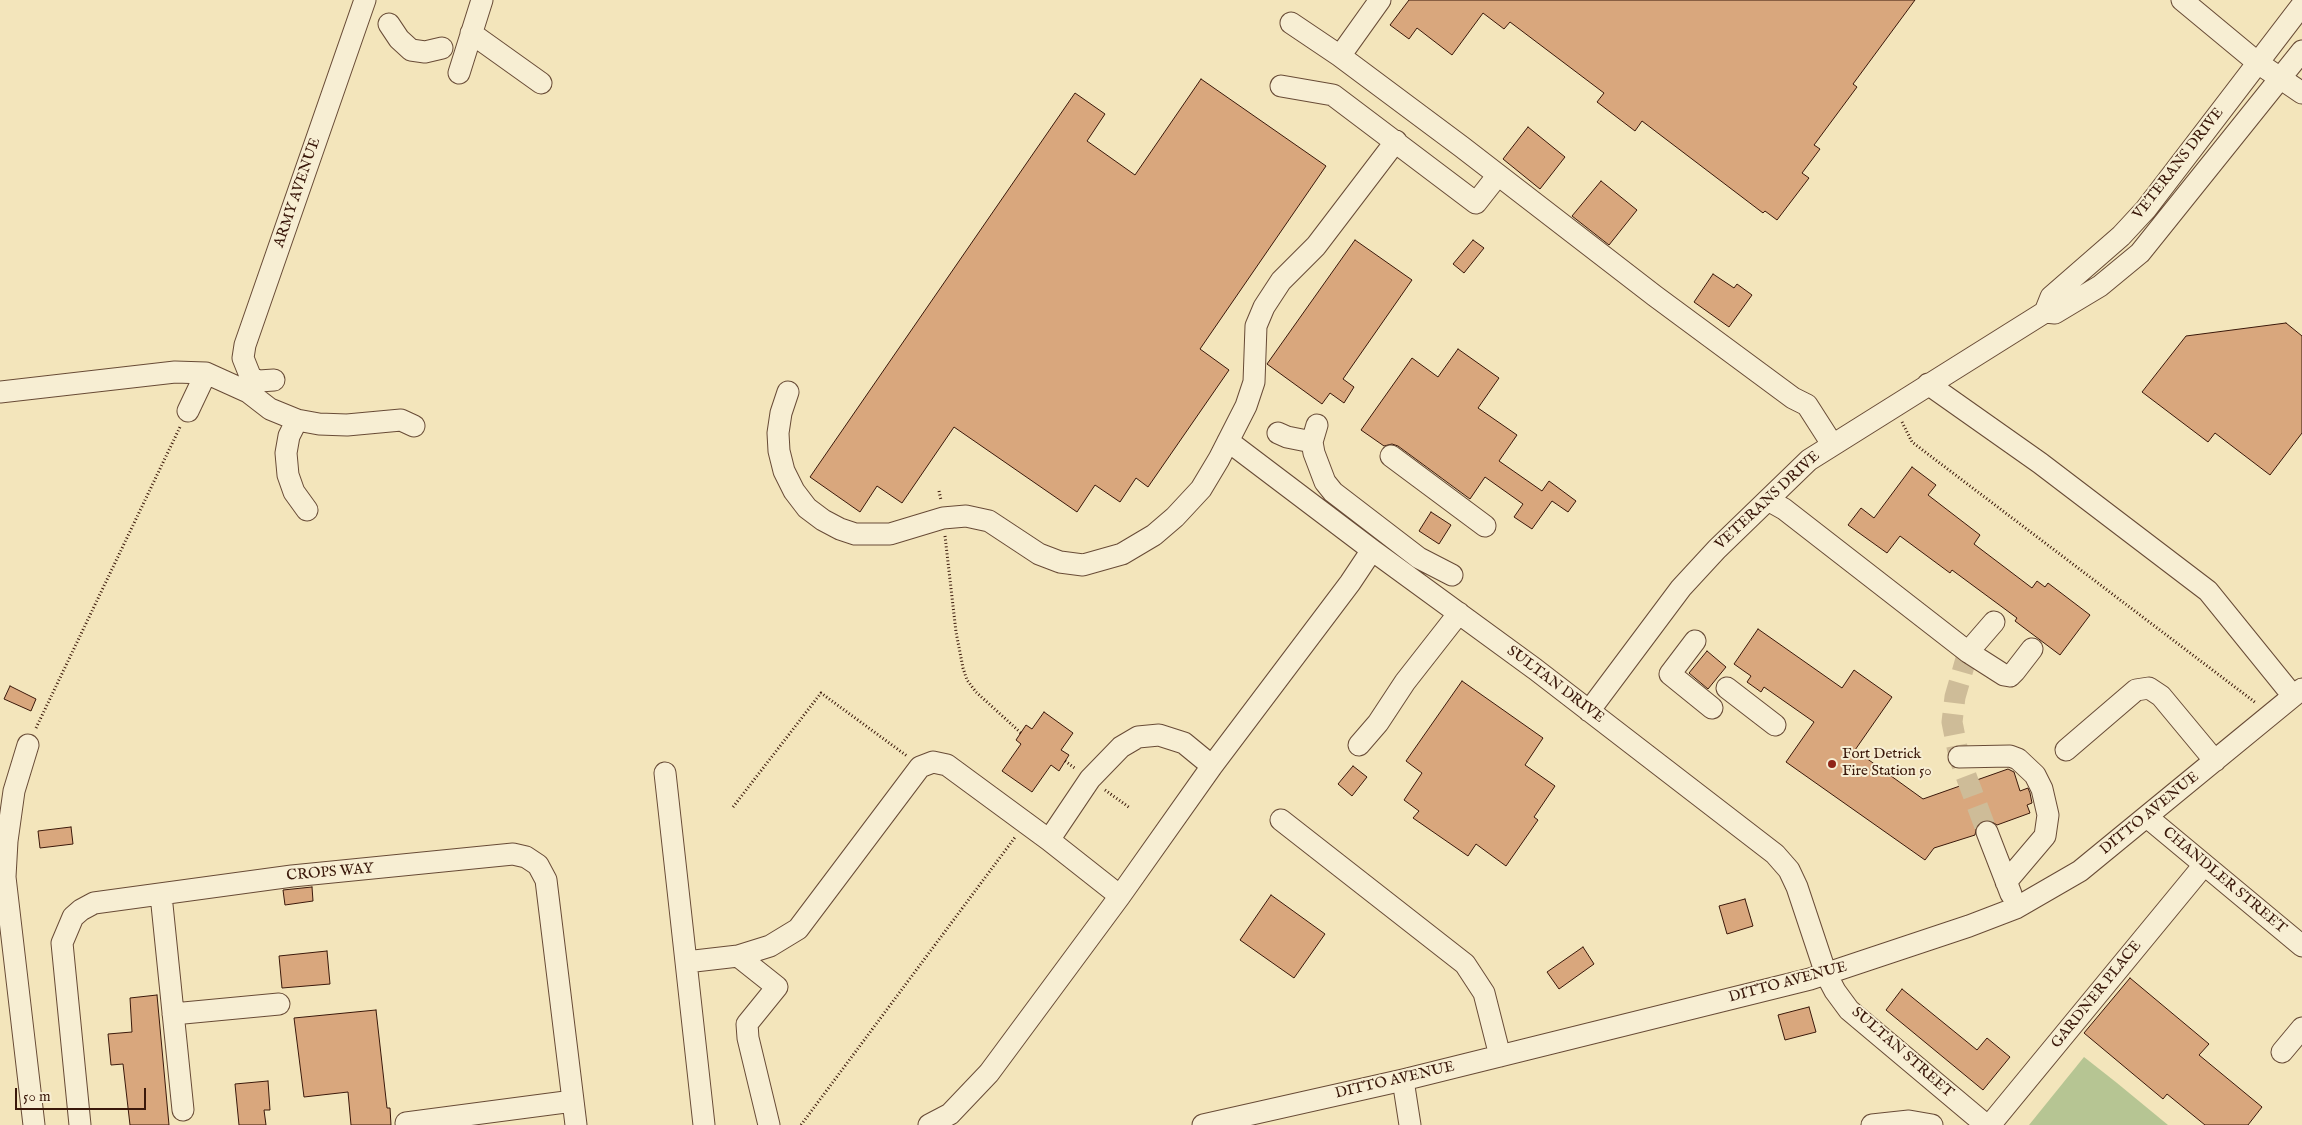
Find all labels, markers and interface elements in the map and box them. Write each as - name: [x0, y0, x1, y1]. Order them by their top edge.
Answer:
- street label: VETERANS DRIVE: [2130, 105, 2228, 223]
- street label: ARMY AVENUE: [271, 136, 325, 250]
- street label: VETERANS DRIVE: [1712, 448, 1824, 554]
- street label: SULTAN DRIVE: [1503, 643, 1607, 727]
- place label: Fort Detrick Fire Station 50: [1842, 746, 1932, 781]
- marker: Fort Detrick Fire Station 50: [1826, 758, 1838, 770]
- street label: DITTO AVENUE: [2097, 769, 2203, 859]
- street label: CHANDLER STREET: [2159, 824, 2289, 938]
- street label: CROPS WAY: [286, 860, 374, 886]
- street label: GARDNER PLACE: [2048, 937, 2146, 1053]
- street label: DITTO AVENUE: [1727, 959, 1849, 1007]
- street label: SULTAN STREET: [1847, 1004, 1957, 1102]
- street label: DITTO AVENUE: [1334, 1059, 1456, 1103]
- scale bar: [18, 1078, 149, 1110]
- text: 50 m: [23, 1087, 51, 1106]

